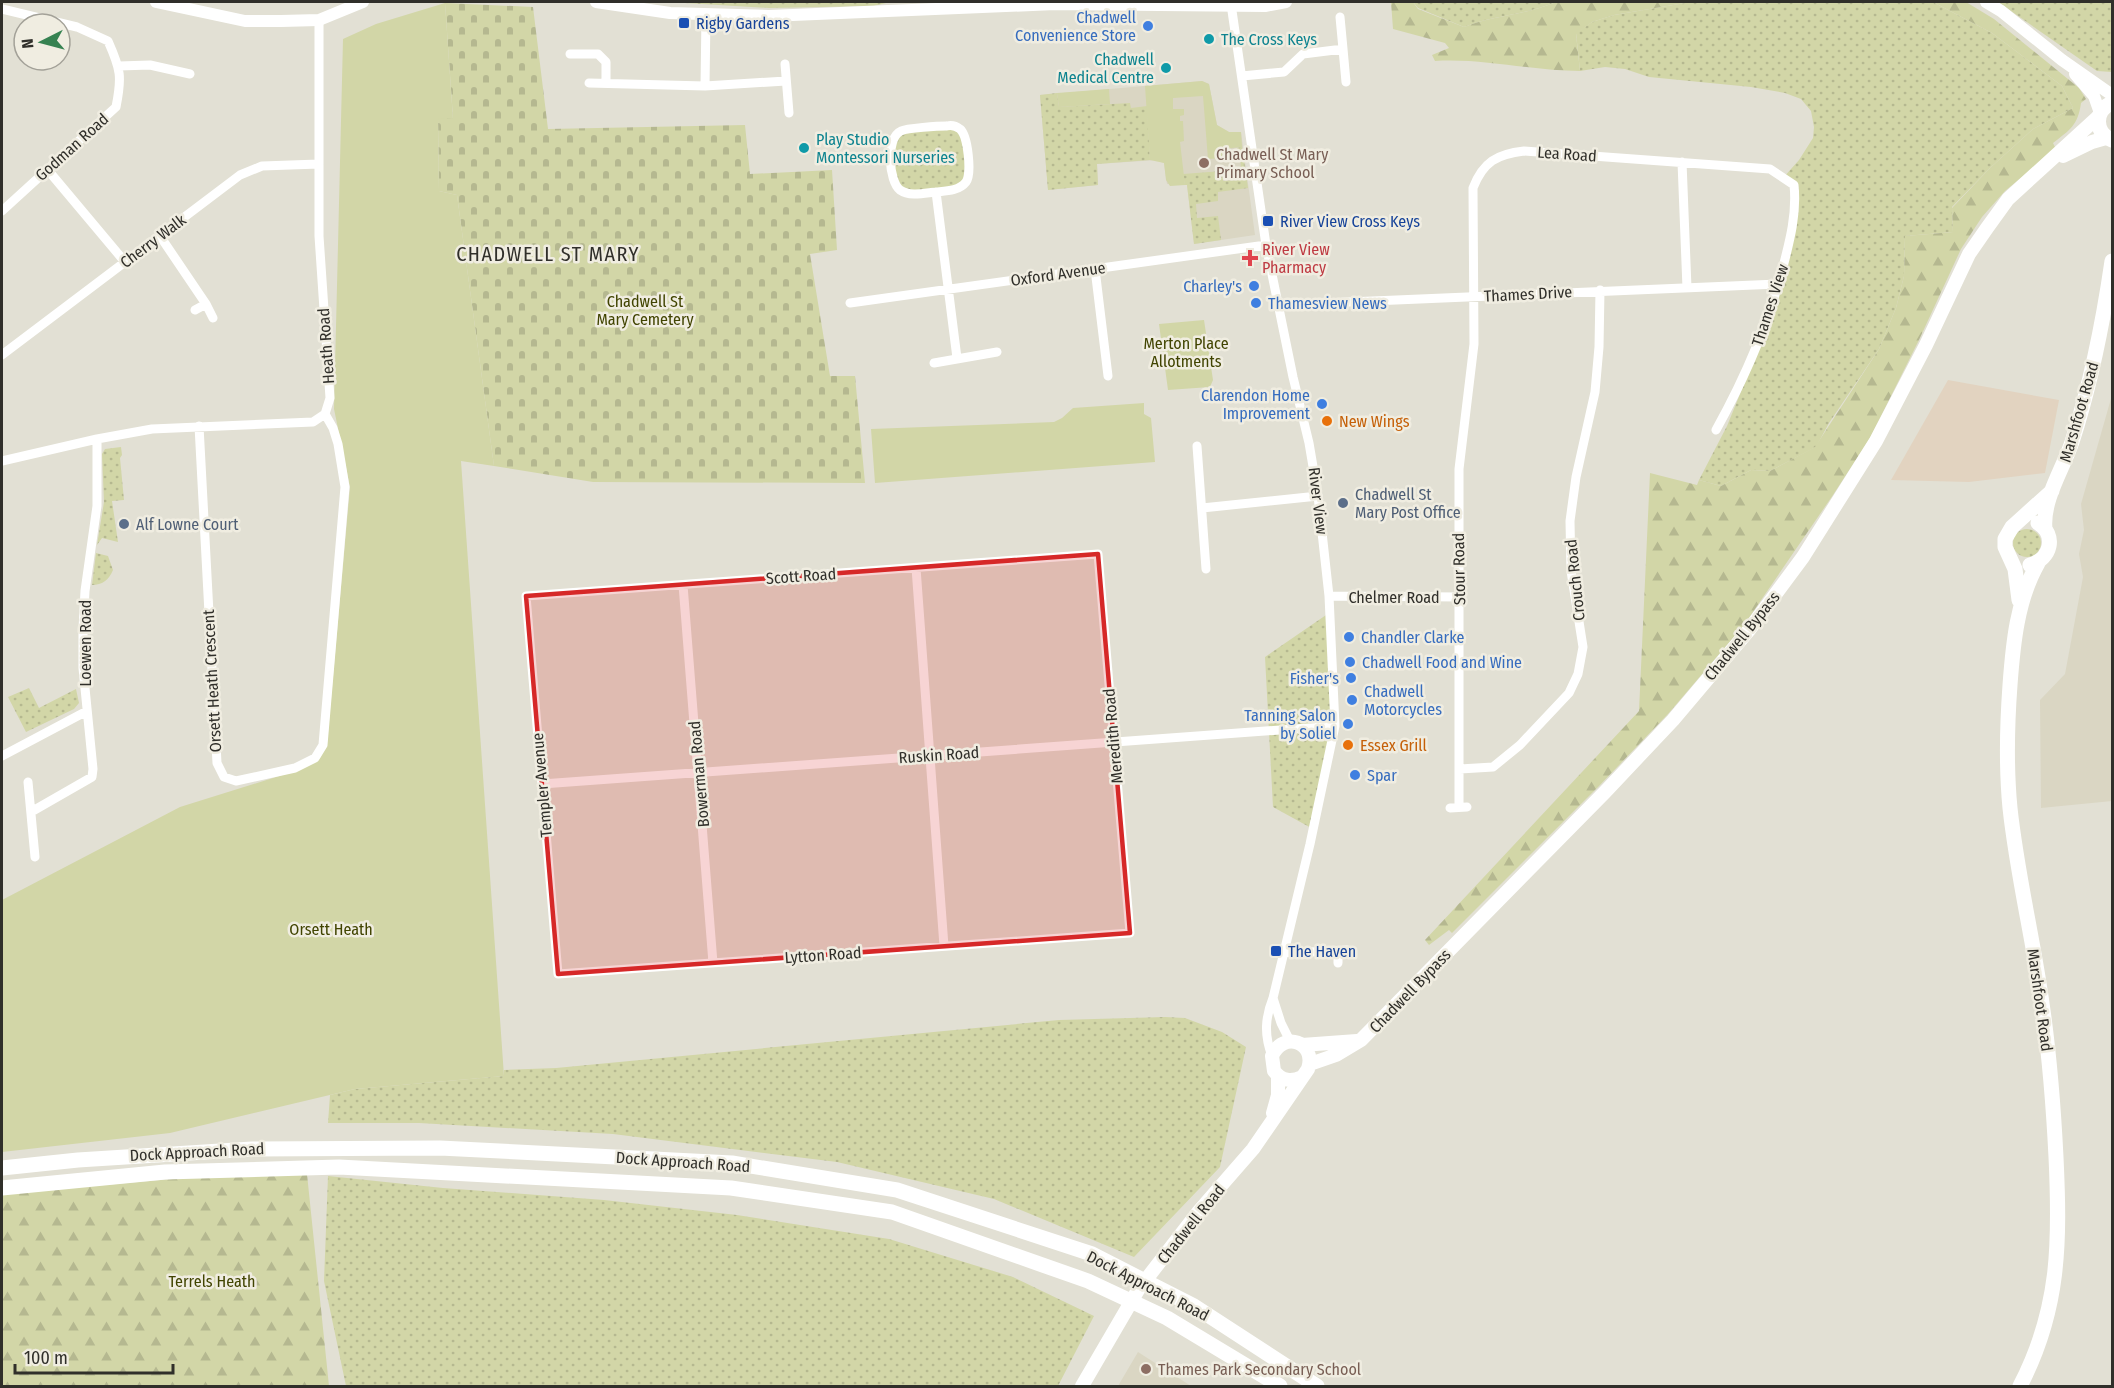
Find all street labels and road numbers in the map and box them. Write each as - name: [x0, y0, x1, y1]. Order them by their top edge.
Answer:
- street label: Godman Road: [32, 109, 112, 185]
- street label: Lea Road: [1537, 142, 1597, 166]
- street label: Cherry Walk: [116, 210, 190, 272]
- street label: Oxford Avenue: [1009, 258, 1107, 290]
- street label: Thames View: [1748, 261, 1792, 348]
- street label: Thames Drive: [1483, 282, 1573, 306]
- street label: Heath Road: [314, 307, 338, 385]
- street label: Marshfoot Road: [2056, 360, 2102, 464]
- street label: River View: [1304, 466, 1332, 536]
- street label: Stour Road: [1449, 533, 1469, 605]
- street label: Crouch Road: [1561, 538, 1589, 622]
- street label: Scott Road: [765, 564, 837, 588]
- street label: Chelmer Road: [1348, 588, 1440, 607]
- street label: Chadwell Bypass: [1700, 588, 1784, 684]
- street label: Loewen Road: [76, 600, 95, 686]
- street label: Orsett Heath Crescent: [199, 608, 225, 753]
- street label: Meredith Road: [1099, 688, 1127, 784]
- street label: Bowerman Road: [685, 720, 713, 828]
- street label: Templer Avenue: [528, 732, 556, 838]
- street label: Ruskin Road: [898, 743, 980, 767]
- street label: Lytton Road: [784, 943, 862, 967]
- street label: Chadwell Bypass: [1365, 945, 1455, 1037]
- street label: Marshfoot Road: [2023, 947, 2057, 1053]
- street label: Dock Approach Road: [129, 1139, 265, 1165]
- street label: Dock Approach Road: [615, 1148, 751, 1176]
- street label: Chadwell Road: [1153, 1180, 1229, 1268]
- street label: Dock Approach Road: [1084, 1247, 1212, 1325]

